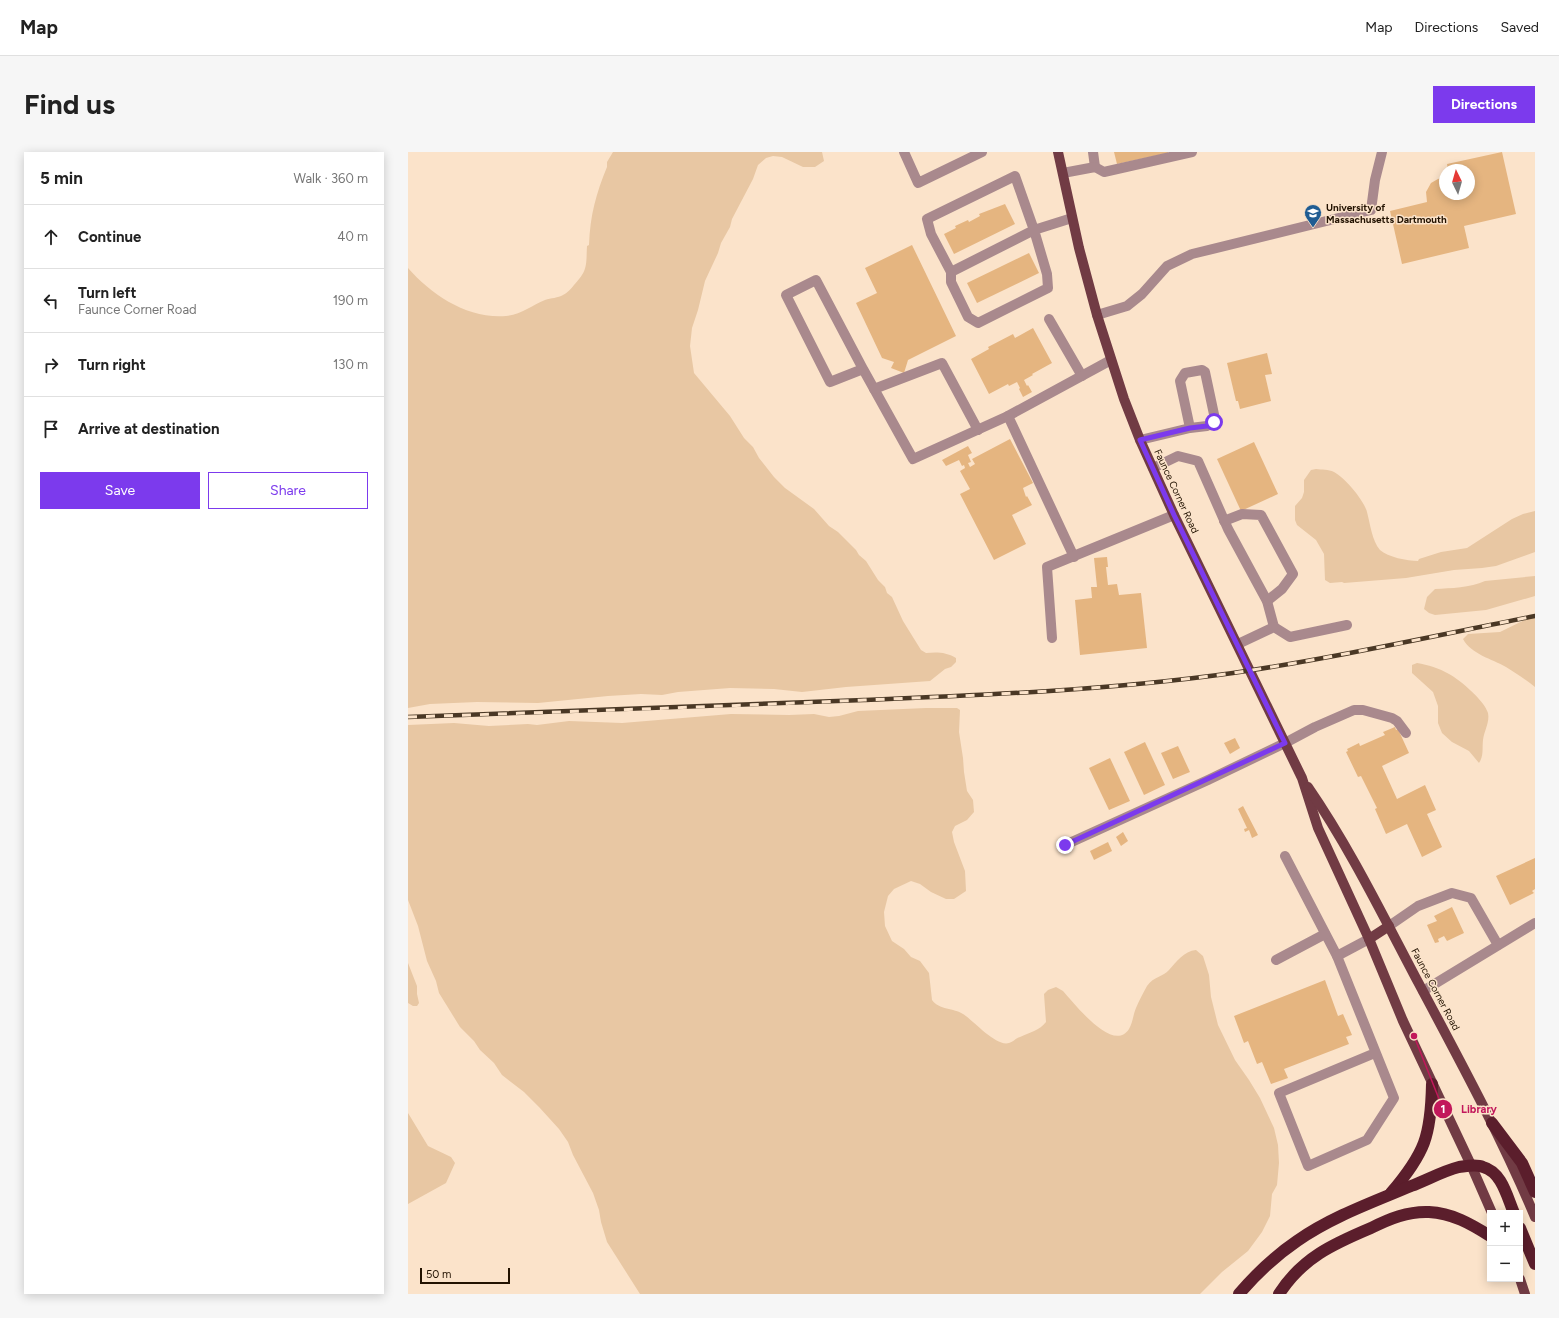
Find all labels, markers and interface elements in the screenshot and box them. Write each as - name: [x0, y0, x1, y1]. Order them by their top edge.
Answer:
- text: Map: [20, 16, 58, 39]
- text: Map: [1365, 19, 1393, 36]
- text: Directions: [1415, 19, 1478, 36]
- text: Saved: [1500, 19, 1539, 36]
- button: Directions: [1433, 86, 1535, 123]
- text: Find us: [24, 87, 115, 121]
- north arrow: [1439, 164, 1475, 200]
- text: 5 min: [40, 168, 83, 188]
- text: Walk · 360 m: [293, 171, 368, 186]
- place label: University of Massachusetts Dartmouth: [1326, 201, 1447, 226]
- school or university icon: University of Massachusetts Dartmouth: [1303, 203, 1323, 228]
- icon: ahead: [40, 226, 62, 248]
- text: Continue: [78, 228, 141, 246]
- text: 40 m: [337, 229, 368, 244]
- text: Turn left: [78, 284, 136, 302]
- icon: left: [40, 290, 62, 312]
- text: 190 m: [333, 293, 368, 308]
- text: Faunce Corner Road: [78, 302, 197, 317]
- icon: right: [40, 354, 62, 376]
- text: Turn right: [78, 356, 146, 374]
- text: 130 m: [333, 357, 368, 372]
- route start: [1205, 413, 1223, 431]
- icon: arrive: [40, 418, 62, 440]
- text: Arrive at destination: [78, 420, 219, 438]
- street label: Faunce Corner Road: [1151, 447, 1202, 535]
- button: Save: [40, 472, 200, 509]
- button: Share: [208, 472, 368, 509]
- route end: [1056, 836, 1074, 854]
- street label: Faunce Corner Road: [1408, 946, 1463, 1033]
- callout: Library: [1433, 1098, 1505, 1121]
- text: 1: [1440, 1102, 1446, 1116]
- text: Library: [1461, 1103, 1498, 1116]
- map controls: [1487, 1210, 1523, 1282]
- button: +: [1487, 1210, 1523, 1246]
- button: −: [1487, 1246, 1523, 1282]
- scale bar: [420, 1266, 510, 1285]
- text: 50 m: [426, 1268, 451, 1281]

